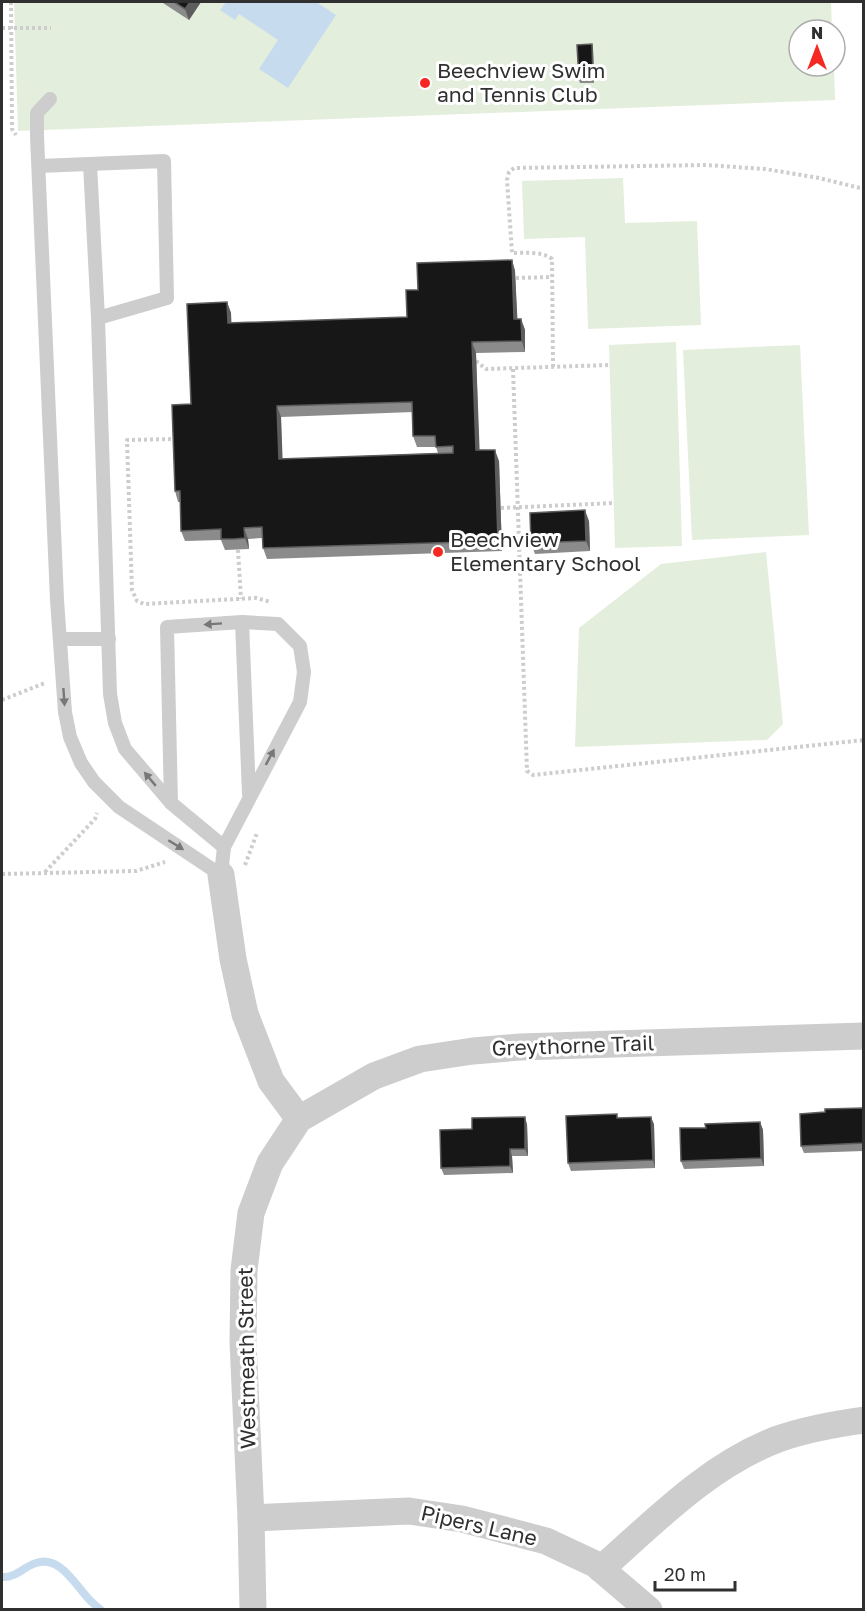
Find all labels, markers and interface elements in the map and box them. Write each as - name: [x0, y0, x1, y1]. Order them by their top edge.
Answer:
- north arrow: [787, 18, 847, 78]
- text: N: [811, 23, 823, 43]
- place label: Beechview Swim and Tennis Club: [437, 57, 605, 107]
- marker: Beechview Swim and Tennis Club: [418, 76, 432, 90]
- place label: Beechview Elementary School: [450, 526, 641, 576]
- marker: Beechview Elementary School: [431, 545, 445, 559]
- one-way arrow: [203, 619, 222, 628]
- one-way arrow: [59, 688, 69, 707]
- one-way arrow: [265, 749, 275, 766]
- one-way arrow: [144, 771, 157, 787]
- one-way arrow: [168, 839, 184, 850]
- street label: Greythorne Trail: [491, 1029, 655, 1061]
- street label: Westmeath Street: [231, 1267, 261, 1449]
- street label: Pipers Lane: [419, 1499, 540, 1551]
- scale bar: [655, 1554, 734, 1592]
- text: 20 m: [664, 1563, 706, 1585]

